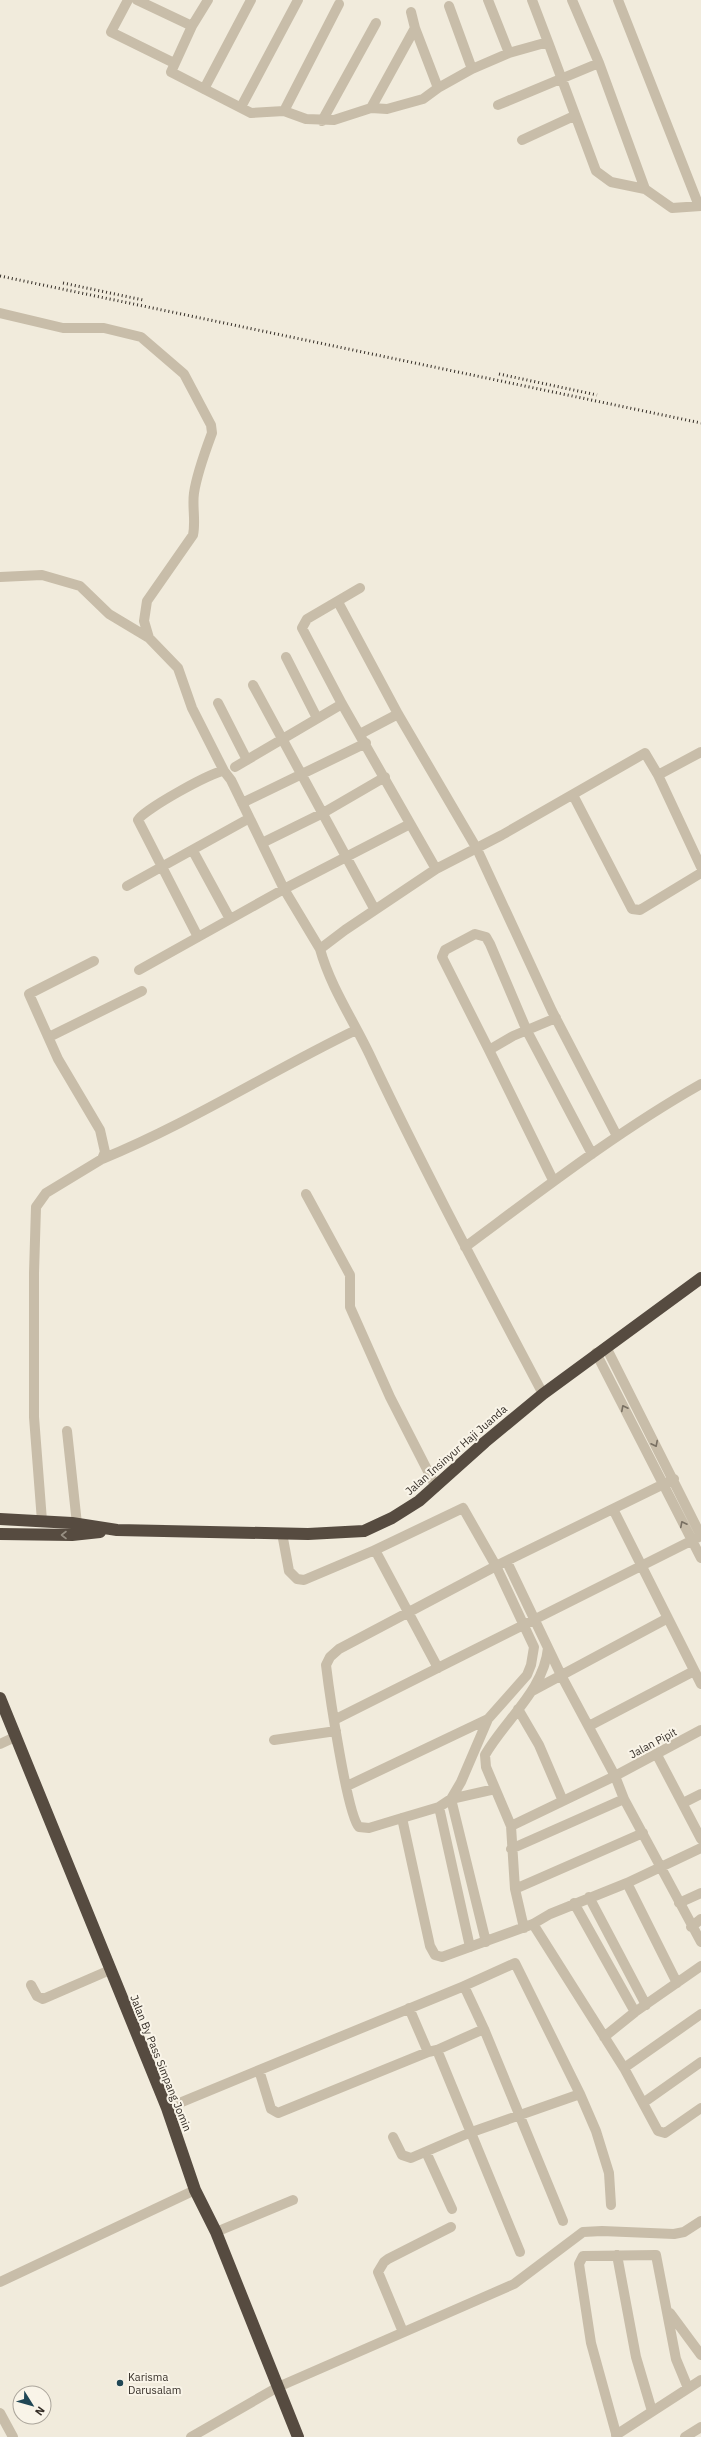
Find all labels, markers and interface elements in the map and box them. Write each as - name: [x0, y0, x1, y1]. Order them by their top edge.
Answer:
- street label: Jalan Insinyur Haji Juanda: [402, 1402, 510, 1498]
- one-way arrow: [621, 1405, 629, 1412]
- one-way arrow: [650, 1439, 658, 1447]
- one-way arrow: [680, 1520, 688, 1528]
- one-way arrow: [61, 1531, 67, 1539]
- street label: Jalan Pipit: [627, 1725, 679, 1761]
- street label: Jalan By Pass Simpang Jomin: [127, 1993, 195, 2133]
- place label: Karisma Darusalam: [128, 2370, 181, 2397]
- marker: Karisma Darusalam: [115, 2378, 125, 2388]
- north arrow: [12, 2385, 52, 2425]
- text: N: [32, 2404, 48, 2418]

